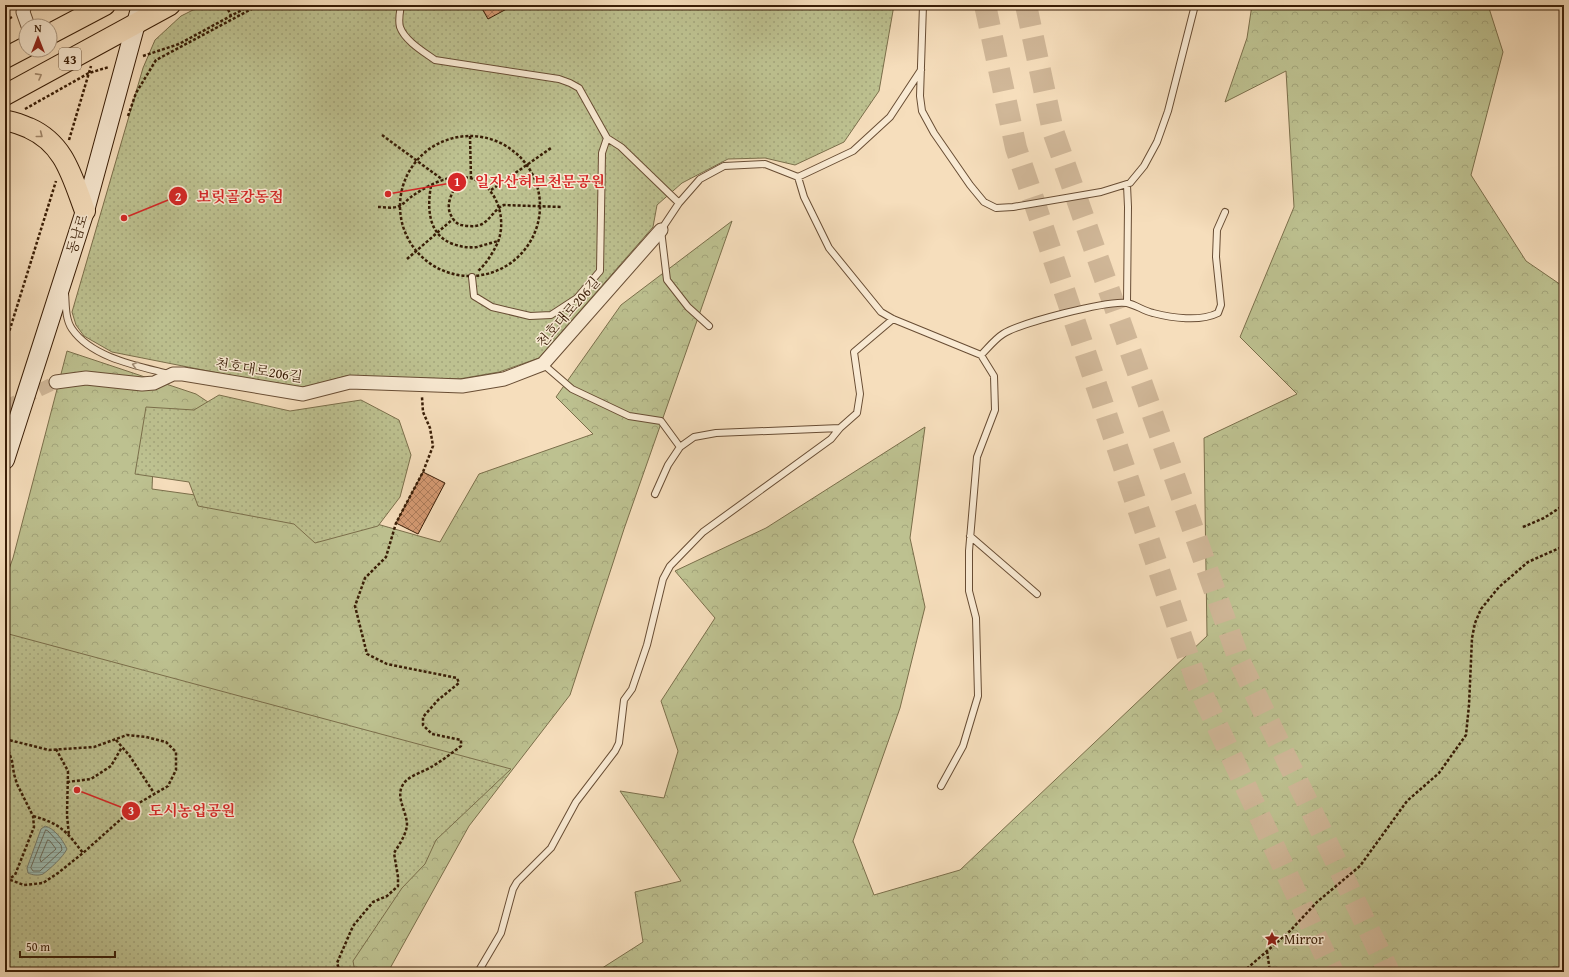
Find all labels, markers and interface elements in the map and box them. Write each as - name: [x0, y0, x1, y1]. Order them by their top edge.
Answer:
- north arrow: [18, 18, 58, 58]
- text: N: [34, 20, 42, 36]
- road number: 43: [59, 48, 81, 70]
- one-way arrow: [35, 74, 42, 81]
- one-way arrow: [36, 130, 43, 137]
- callout: 일자산허브천문공원: [447, 168, 613, 195]
- text: 일자산허브천문공원: [475, 171, 605, 192]
- text: 1: [454, 173, 460, 190]
- callout: 보릿골강동점: [168, 183, 291, 210]
- text: 보릿골강동점: [197, 186, 283, 207]
- text: 2: [175, 188, 181, 205]
- street label: 동남로: [61, 211, 93, 256]
- street label: 천호대로206길: [532, 272, 604, 352]
- street label: 천호대로206길: [214, 353, 304, 387]
- one-way arrow: [132, 361, 139, 370]
- callout: 도시농업공원: [121, 797, 244, 824]
- text: 도시농업공원: [149, 800, 235, 821]
- text: 3: [128, 802, 134, 819]
- place label: Mirror: [1284, 929, 1324, 949]
- place icon: Mirror: [1263, 930, 1281, 948]
- scale bar: [20, 933, 115, 959]
- text: 50 m: [26, 938, 50, 955]

